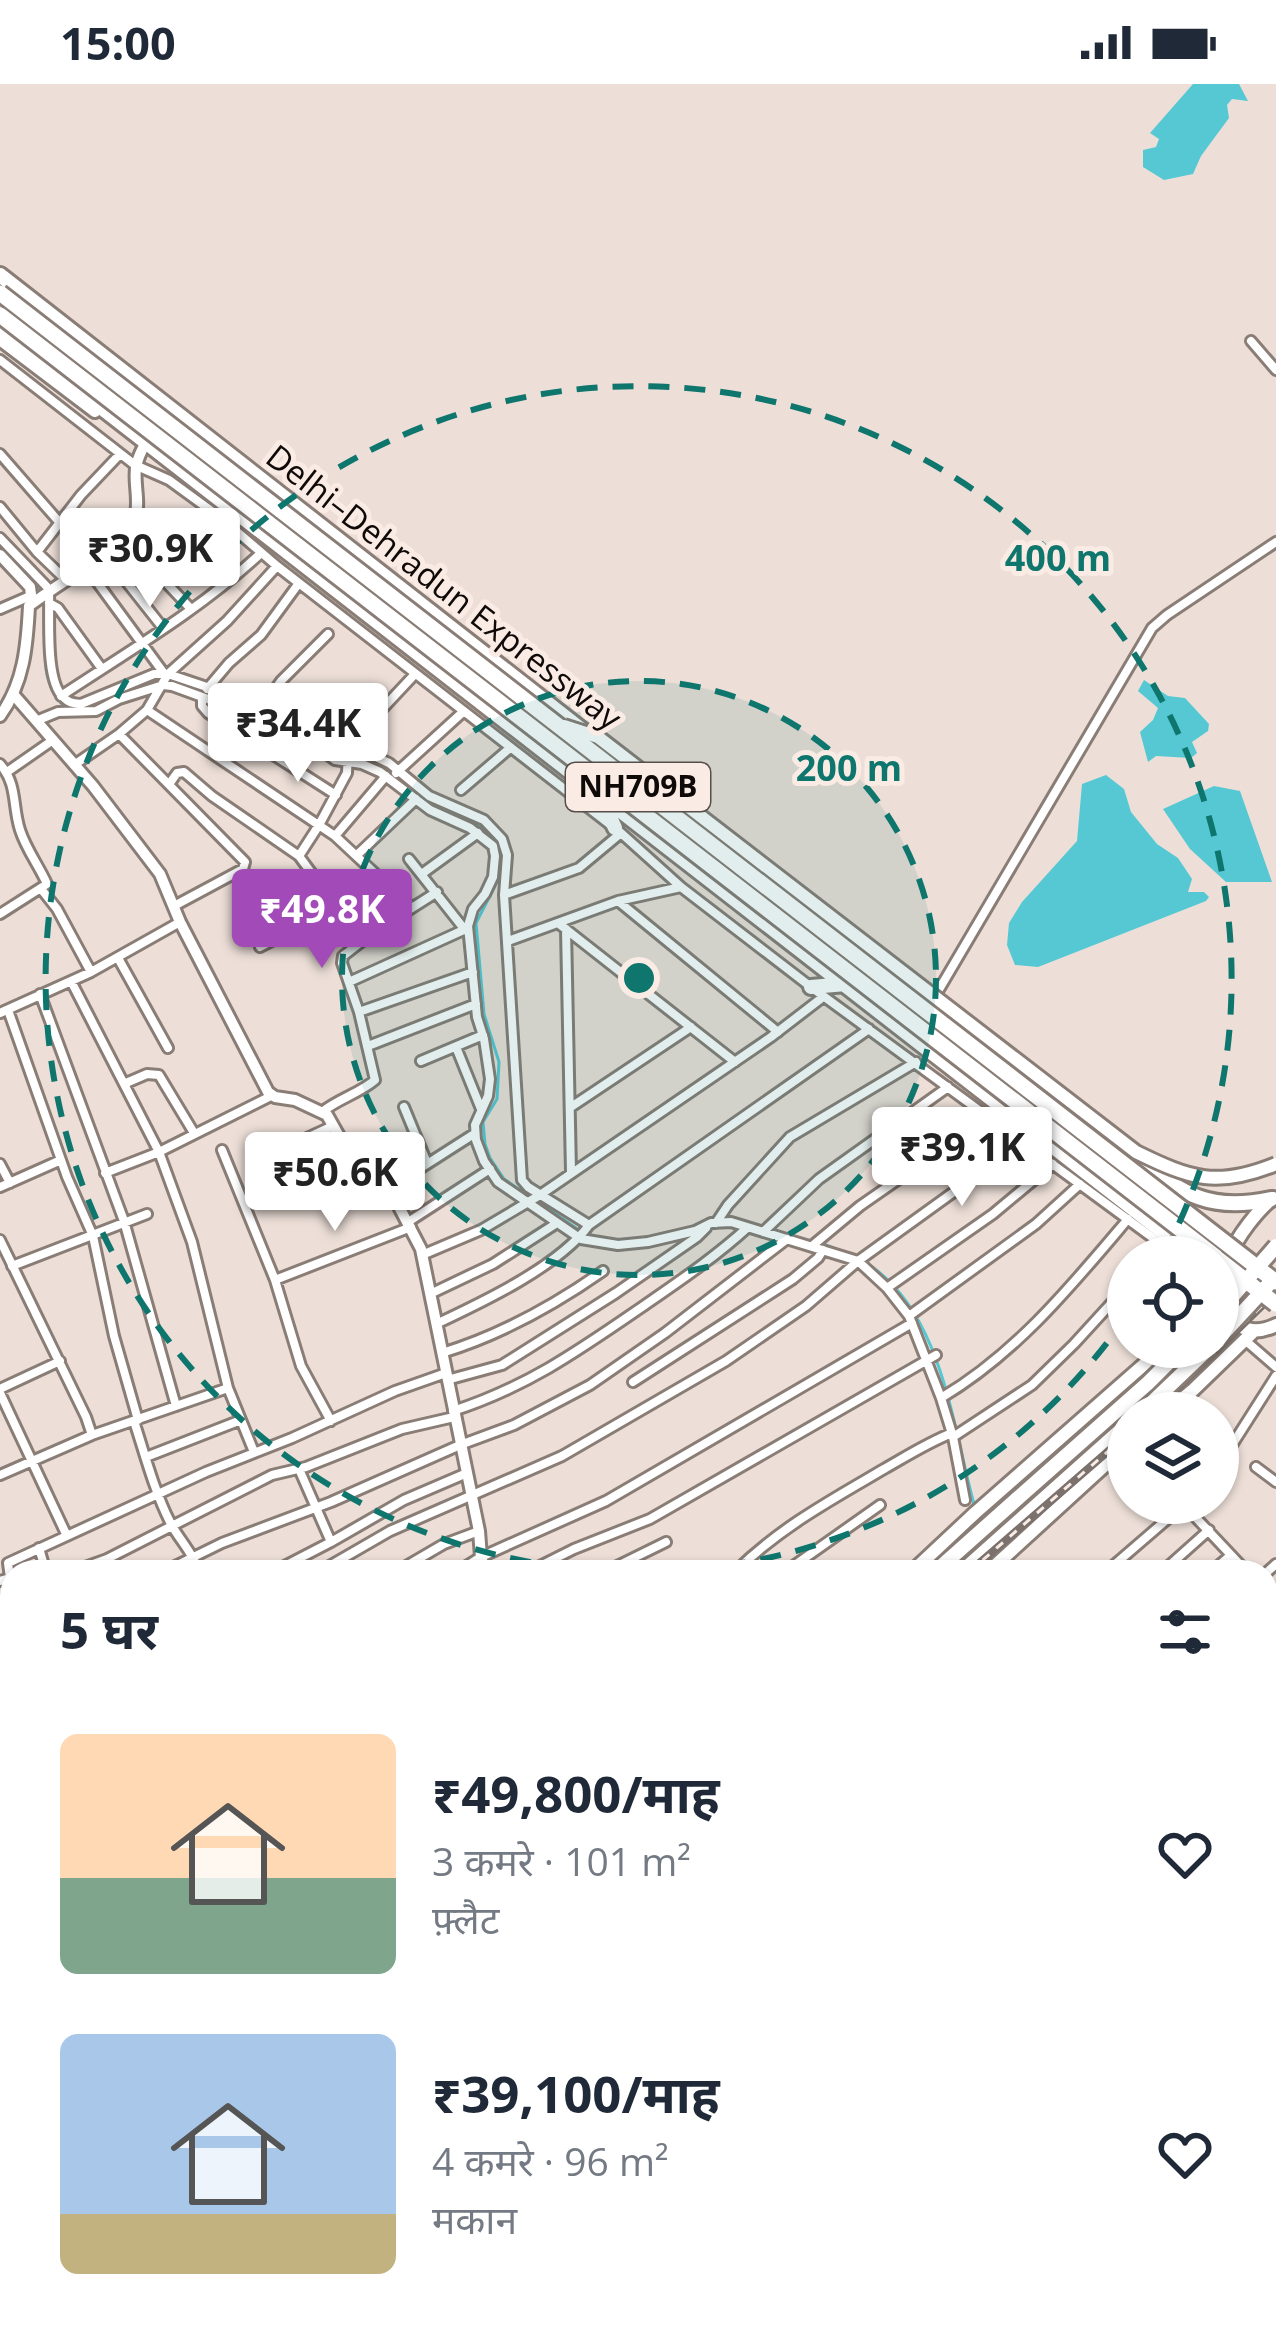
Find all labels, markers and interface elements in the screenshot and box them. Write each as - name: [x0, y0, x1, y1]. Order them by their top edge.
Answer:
- text: 15:00: [60, 12, 176, 73]
- street label: Delhi–Dehradun Expressway: [257, 434, 632, 740]
- pin: ₹30.9K: [52, 508, 248, 610]
- text: ₹30.9K: [87, 520, 213, 573]
- text: 400 m: [1005, 533, 1111, 582]
- pin: ₹34.4K: [200, 683, 396, 785]
- text: ₹34.4K: [235, 695, 361, 748]
- text: 200 m: [796, 743, 902, 792]
- road number: NH709B: [566, 763, 710, 811]
- pin: ₹49.8K: [224, 869, 420, 971]
- text: ₹49.8K: [259, 881, 385, 934]
- centre of rings: [618, 957, 660, 999]
- pin: ₹39.1K: [864, 1107, 1060, 1209]
- text: ₹39.1K: [899, 1119, 1025, 1172]
- pin: ₹50.6K: [237, 1132, 433, 1234]
- text: ₹50.6K: [272, 1144, 398, 1197]
- map controls: [1107, 1236, 1239, 1524]
- button: locate: [1107, 1236, 1239, 1368]
- button: layers: [1107, 1392, 1239, 1524]
- text: 5 घर: [60, 1594, 158, 1664]
- icon: filters: [1152, 1599, 1218, 1665]
- text: ₹49,800/माह: [432, 1758, 720, 1828]
- icon: home: [156, 1782, 300, 1926]
- icon: heart: [1152, 1821, 1218, 1887]
- text: 3 कमरे · 101 m²: [432, 1834, 691, 1887]
- text: फ़्लैट: [432, 1892, 499, 1945]
- text: ₹39,100/माह: [432, 2058, 720, 2128]
- icon: home: [156, 2082, 300, 2226]
- icon: heart: [1152, 2121, 1218, 2187]
- text: 4 कमरे · 96 m²: [432, 2134, 669, 2187]
- text: मकान: [432, 2192, 517, 2245]

